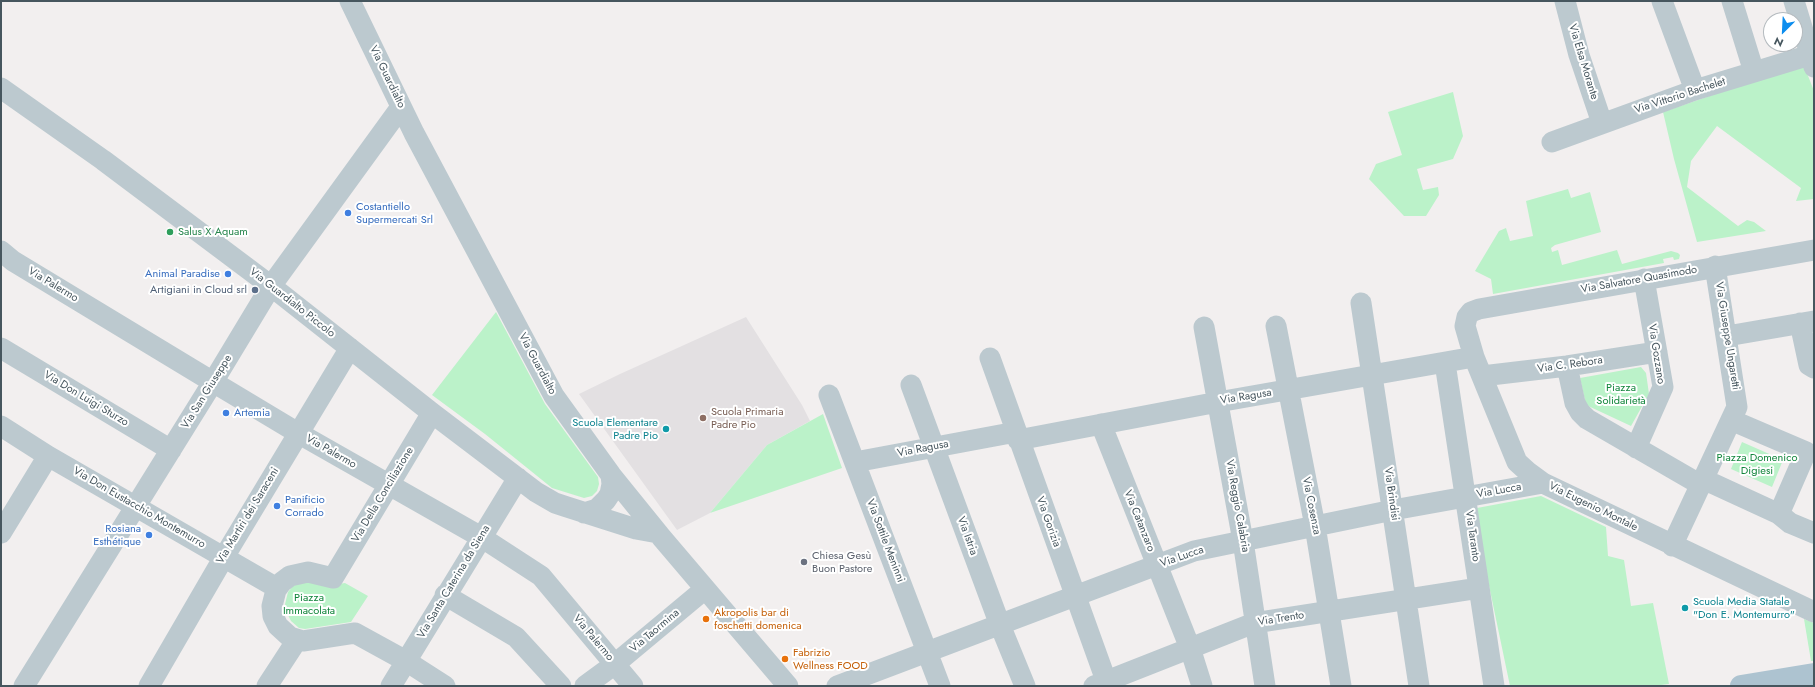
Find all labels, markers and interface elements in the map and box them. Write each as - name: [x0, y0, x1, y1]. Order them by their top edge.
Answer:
- north arrow: [1763, 12, 1803, 52]
- street label: Via Elsa Morante: [1565, 23, 1601, 101]
- text: N: [1771, 33, 1786, 51]
- street label: Via Guardialto: [366, 44, 408, 110]
- street label: Via Vittorio Bachelet: [1633, 75, 1727, 117]
- place label: Costantiello Supermercati Srl: [356, 200, 433, 226]
- marker: Costantiello Supermercati Srl: [343, 208, 353, 218]
- place label: Salus X Aquam: [178, 225, 248, 239]
- marker: Salus X Aquam: [165, 227, 175, 237]
- street label: Via Salvatore Quasimodo: [1580, 263, 1698, 297]
- street label: Via Palermo: [25, 265, 81, 305]
- street label: Via Guardialto Piccolo: [247, 266, 337, 340]
- place label: Animal Paradise: [145, 267, 220, 281]
- marker: Animal Paradise: [223, 269, 233, 279]
- street label: Via Giuseppe Ungaretti: [1712, 281, 1742, 391]
- place label: Artigiani in Cloud srl: [150, 283, 247, 297]
- marker: Artigiani in Cloud srl: [250, 285, 260, 295]
- street label: Via Gozzano: [1645, 323, 1667, 385]
- street label: Via Guardialto: [515, 331, 559, 397]
- street label: Via San Giuseppe: [179, 353, 235, 431]
- street label: Via C. Rebora: [1536, 354, 1604, 376]
- street label: Via Don Luigi Sturzo: [41, 368, 131, 430]
- park label: Piazza Solidarietà: [1596, 381, 1646, 407]
- street label: Via Ragusa: [1219, 386, 1273, 408]
- place label: Scuola Primaria Padre Pio: [711, 405, 783, 431]
- place label: Artemia: [234, 406, 270, 420]
- marker: Artemia: [221, 408, 231, 418]
- marker: Scuola Primaria Padre Pio: [698, 413, 708, 423]
- place label: Scuola Elementare Padre Pio: [572, 416, 658, 442]
- marker: Scuola Elementare Padre Pio: [661, 424, 671, 434]
- street label: Via Palermo: [303, 432, 359, 472]
- street label: Via Ragusa: [896, 438, 950, 460]
- street label: Via Della Conciliazione: [349, 445, 417, 545]
- park label: Piazza Domenico Digiesi: [1717, 451, 1797, 477]
- street label: Via Reggio Calabria: [1222, 459, 1252, 553]
- street label: Via Don Eustacchio Montemurro: [70, 465, 208, 551]
- street label: Via Martiri dei Saraceni: [214, 465, 282, 567]
- street label: Via Brindisi: [1381, 467, 1401, 521]
- street label: Via Cosenza: [1299, 476, 1323, 536]
- street label: Via Eugenio Montale: [1546, 480, 1640, 534]
- street label: Via Lucca: [1476, 481, 1522, 501]
- street label: Via Catanzaro: [1121, 488, 1157, 554]
- place label: Panificio Corrado: [285, 493, 325, 519]
- street label: Via Gorizia: [1033, 495, 1063, 549]
- street label: Via Sottile Meninni: [863, 498, 907, 584]
- marker: Panificio Corrado: [272, 501, 282, 511]
- street label: Via Taranto: [1462, 510, 1482, 562]
- street label: Via Istria: [954, 515, 980, 557]
- place label: Rosiana Esthétique: [93, 522, 141, 548]
- street label: Via Santa Caterina da Siena: [415, 523, 493, 641]
- marker: Rosiana Esthétique: [144, 530, 154, 540]
- street label: Via Lucca: [1159, 543, 1205, 571]
- place label: Chiesa Gesù Buon Pastore: [812, 549, 872, 575]
- marker: Chiesa Gesù Buon Pastore: [799, 557, 809, 567]
- park label: Piazza Immacolata: [283, 591, 335, 617]
- place label: Scuola Media Statale "Don E. Montemurro": [1693, 595, 1795, 621]
- marker: Scuola Media Statale "Don E. Montemurro": [1680, 603, 1690, 613]
- place label: Akropolis bar di foschetti domenica: [714, 606, 801, 632]
- street label: Via Taormina: [628, 607, 682, 655]
- street label: Via Trento: [1257, 609, 1305, 629]
- street label: Via Palermo: [570, 612, 616, 664]
- marker: Akropolis bar di foschetti domenica: [701, 614, 711, 624]
- place label: Fabrizio Wellness FOOD: [793, 646, 868, 672]
- marker: Fabrizio Wellness FOOD: [780, 654, 790, 664]

